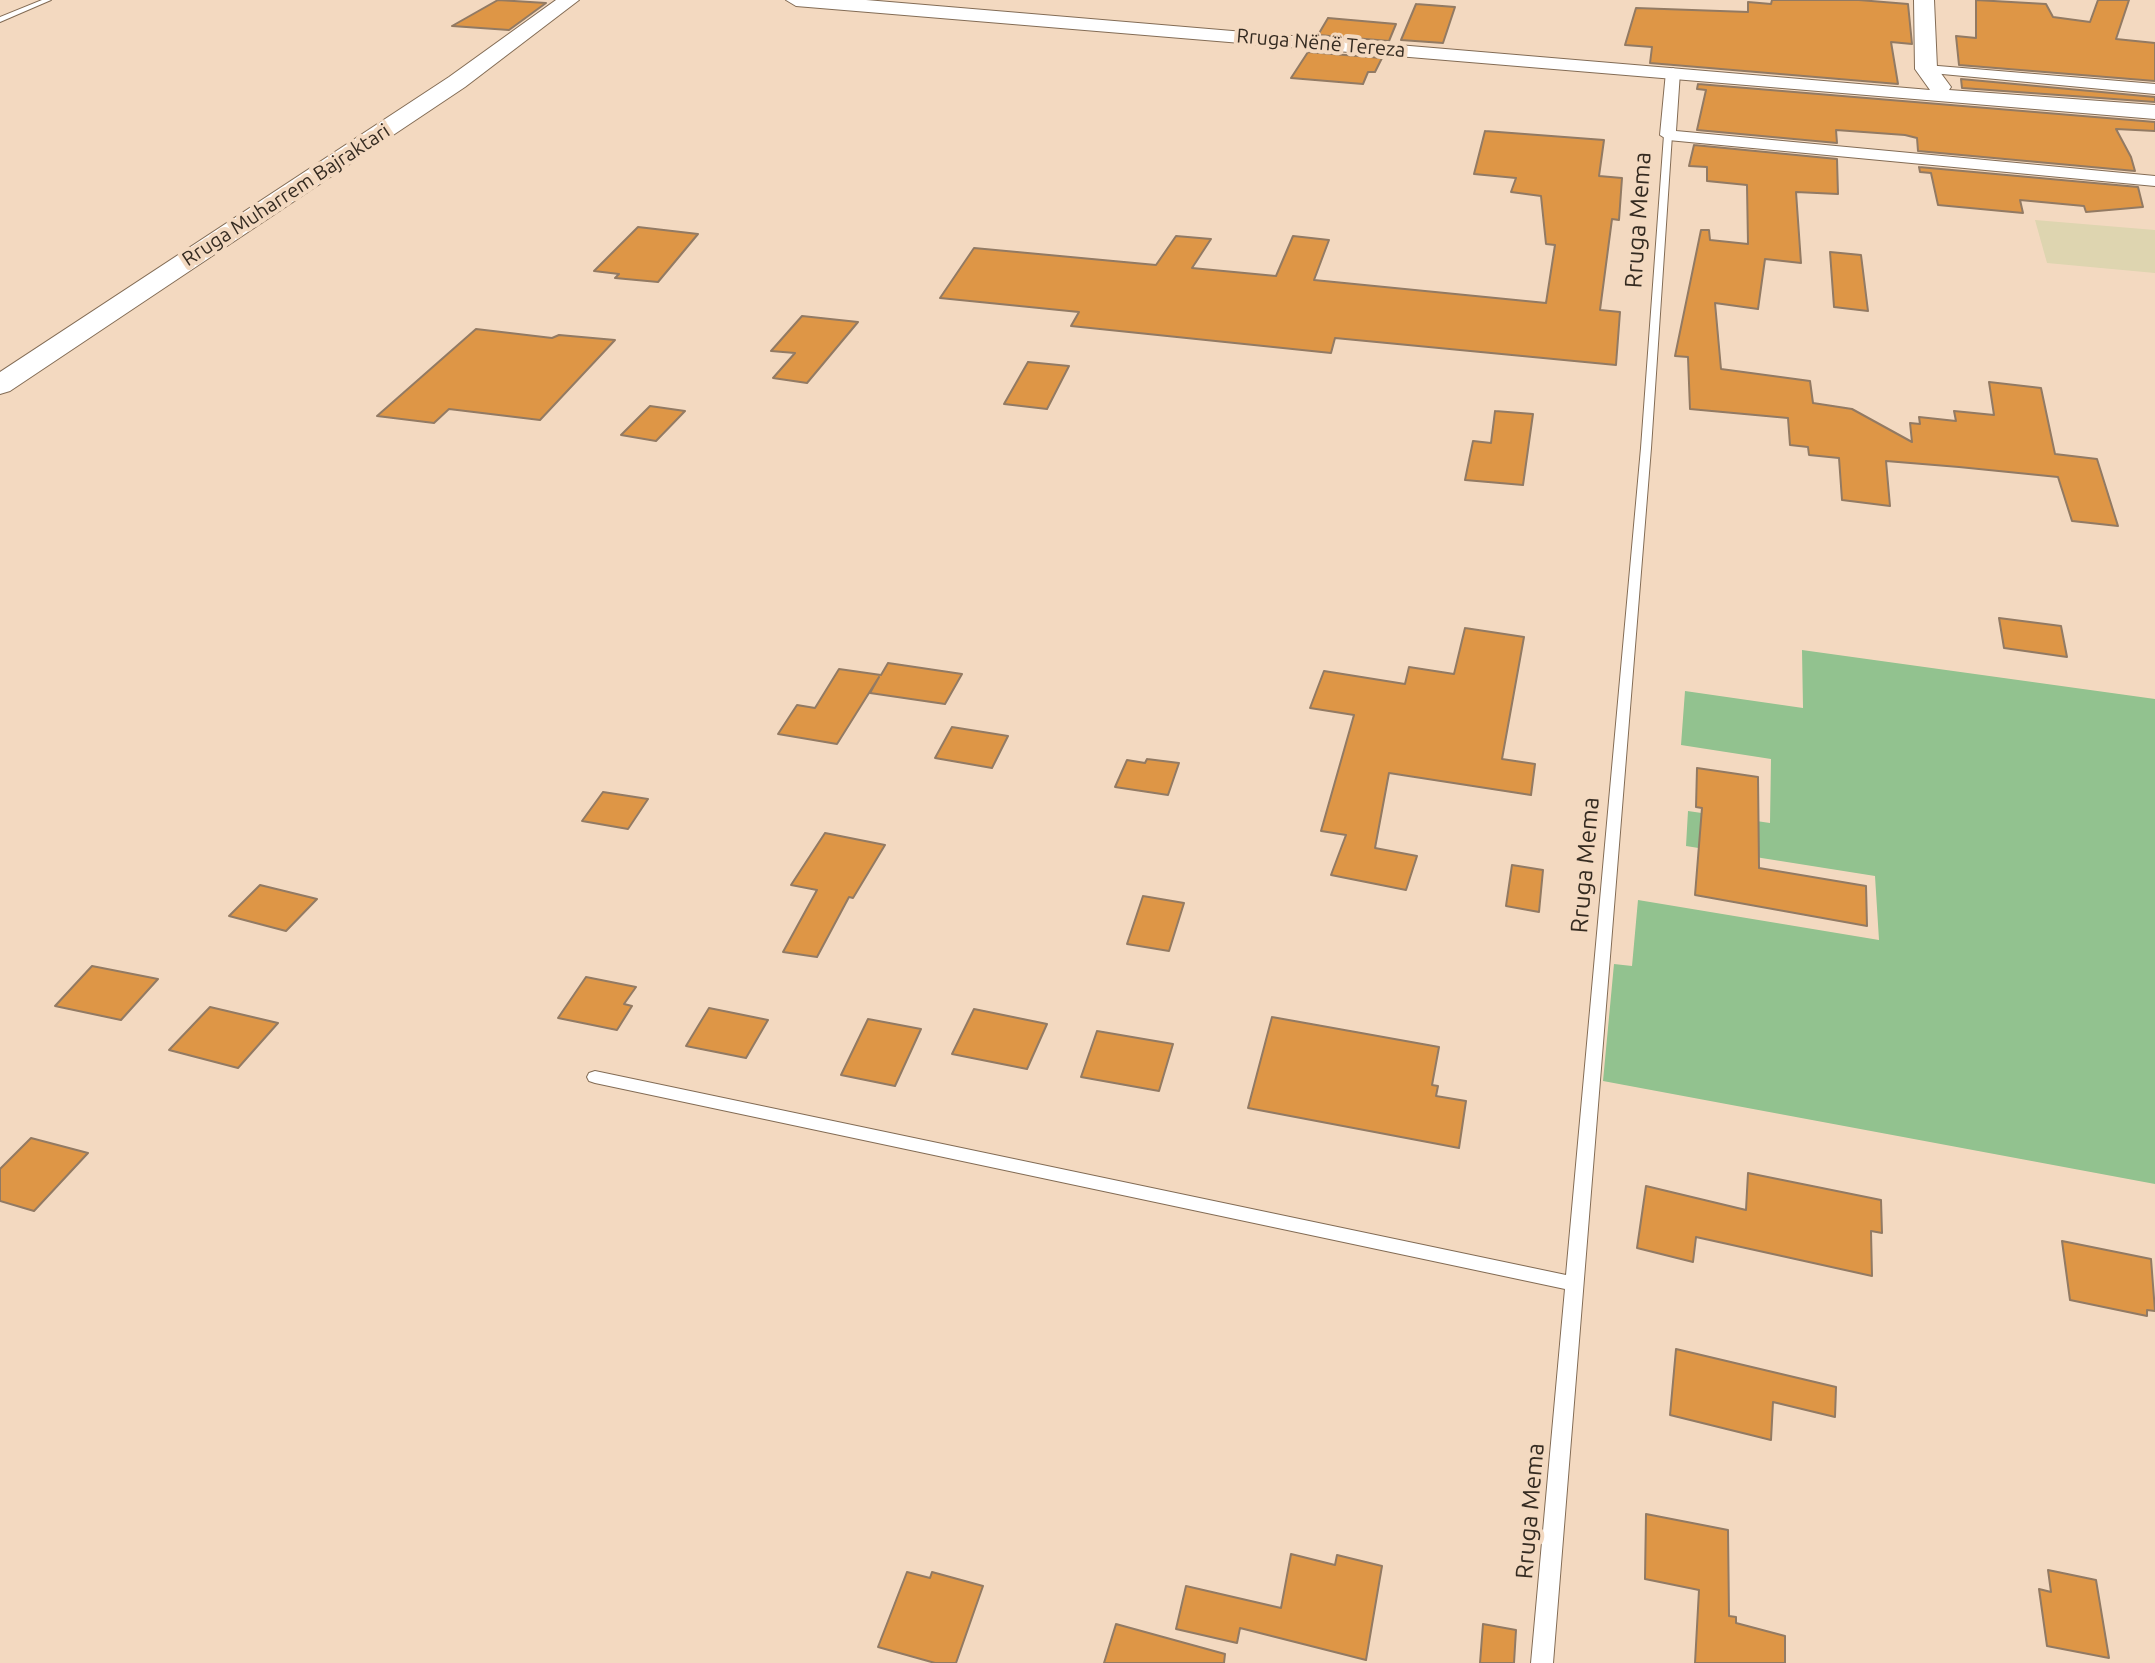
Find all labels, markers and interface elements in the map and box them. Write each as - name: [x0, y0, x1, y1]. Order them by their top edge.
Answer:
- street label: Rruga Nënë Tereza: [1236, 24, 1406, 62]
- street label: Rruga Muharrem Bajraktari: [178, 119, 394, 271]
- street label: Rruga Mema: [1619, 151, 1657, 289]
- street label: Rruga Mema: [1565, 796, 1605, 934]
- street label: Rruga Mema: [1510, 1442, 1550, 1580]

